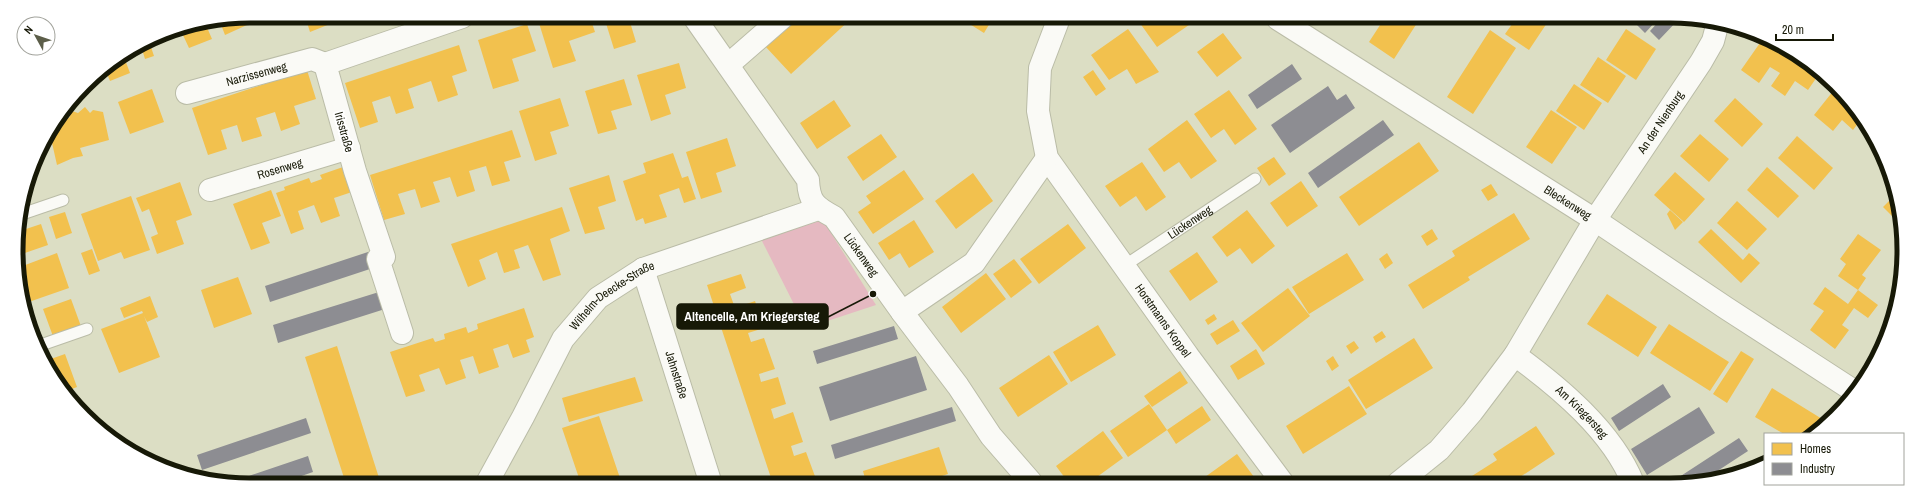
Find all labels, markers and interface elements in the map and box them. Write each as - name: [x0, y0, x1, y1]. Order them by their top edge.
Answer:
- north arrow: [16, 16, 56, 56]
- scale bar: [1776, 16, 1833, 42]
- text: 20 m: [1782, 22, 1804, 38]
- text: N: [21, 23, 36, 37]
- street label: Narzissenweg: [224, 58, 289, 90]
- street label: An der Nienburg: [1633, 87, 1688, 158]
- street label: Irisstraße: [331, 110, 357, 154]
- street label: Rosenweg: [255, 154, 305, 183]
- street label: Bleckenweg: [1541, 182, 1595, 224]
- street label: Lückenweg: [1165, 202, 1215, 243]
- street label: Lückenweg: [840, 230, 882, 280]
- street label: Wilhelm-Deecke-Straße: [566, 258, 657, 334]
- street label: Horstmanns Koppel: [1131, 281, 1194, 360]
- callout: Altencelle, Am Kriegersteg: [677, 304, 828, 329]
- text: Altencelle, Am Kriegersteg: [684, 308, 820, 325]
- street label: Jahnstraße: [661, 349, 692, 401]
- street label: Am Kriegersteg: [1551, 381, 1612, 442]
- legend: [1764, 433, 1904, 485]
- text: Homes: [1800, 441, 1831, 457]
- text: Industry: [1800, 461, 1835, 477]

